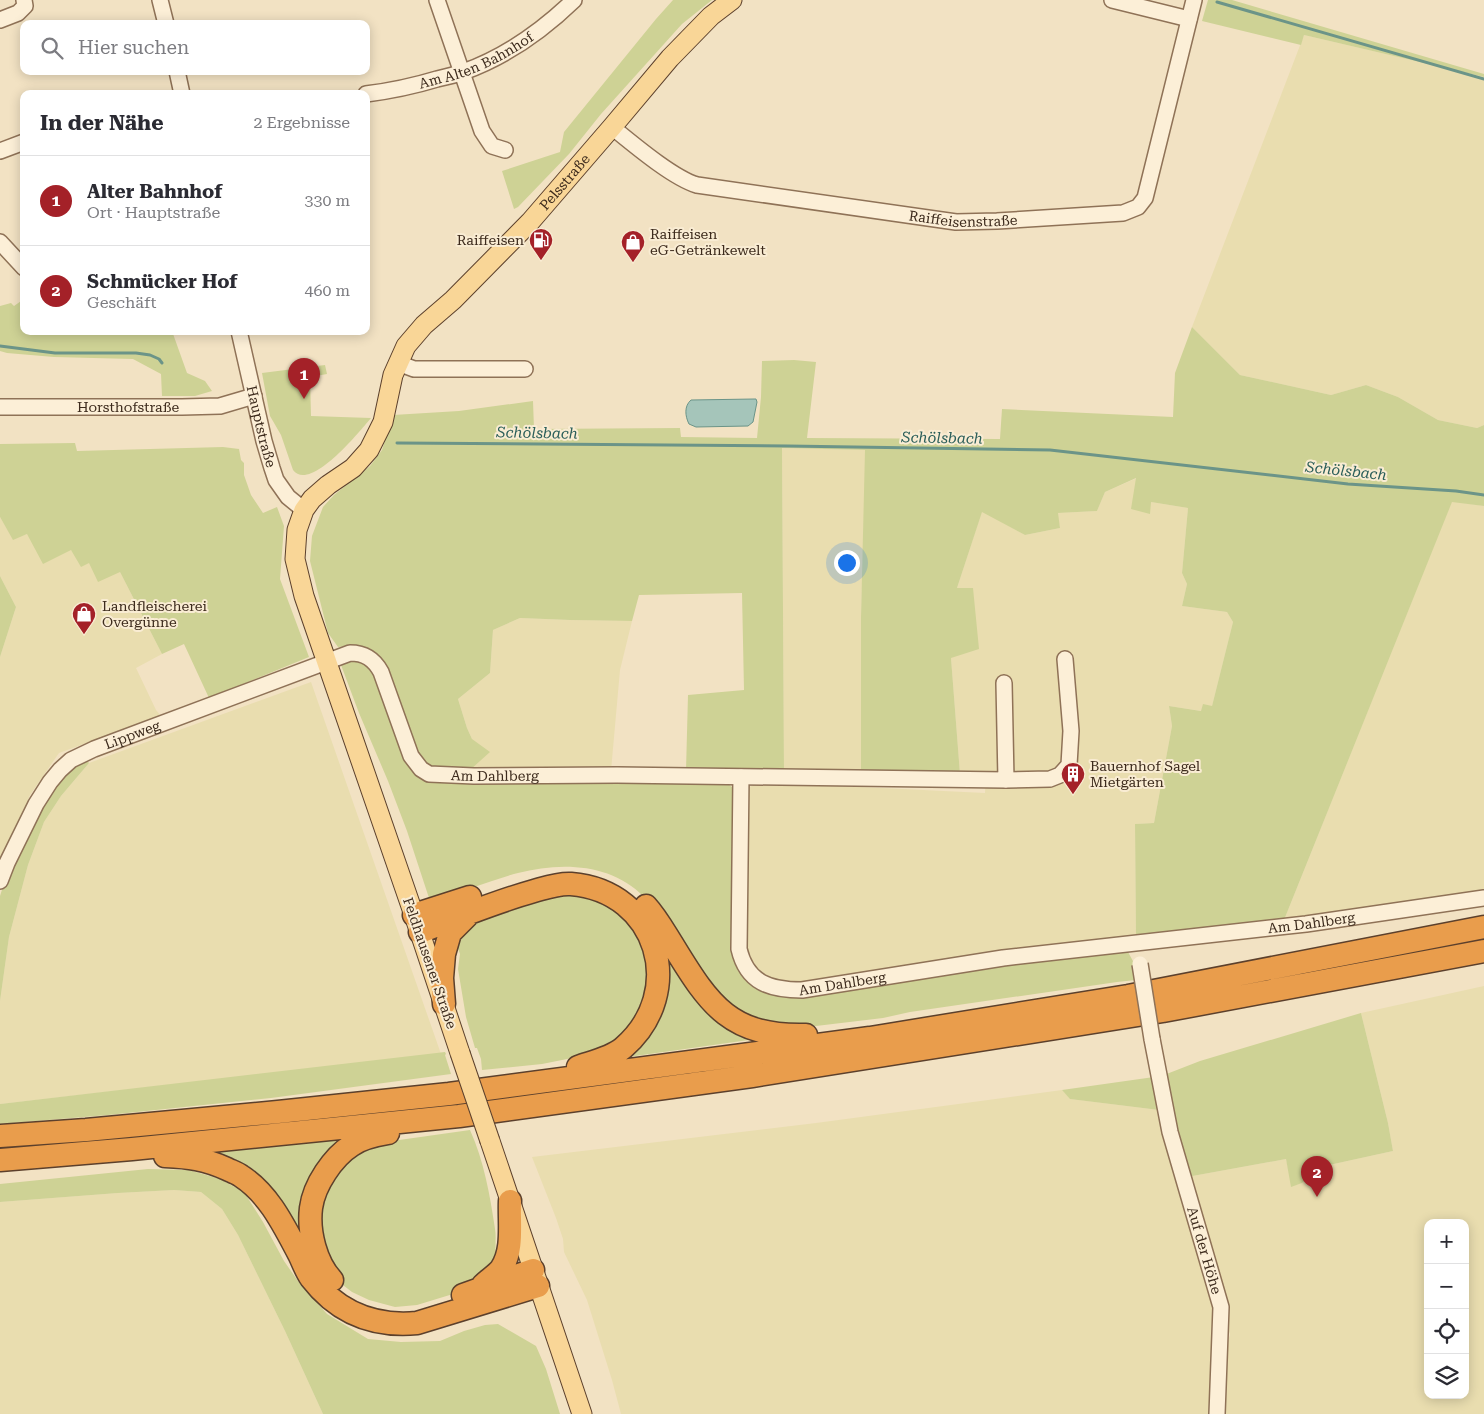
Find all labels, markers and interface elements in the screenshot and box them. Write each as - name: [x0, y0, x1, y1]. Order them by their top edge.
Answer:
- search box: [20, 20, 370, 75]
- street label: Am Alten Bahnhof: [417, 28, 537, 92]
- icon: search: [38, 34, 66, 62]
- text: Hier suchen: [78, 36, 189, 59]
- text: In der Nähe: [40, 111, 163, 135]
- text: 2 Ergebnisse: [253, 113, 350, 132]
- street label: Pelsstraße: [536, 150, 593, 213]
- text: Alter Bahnhof: [87, 180, 222, 203]
- text: 1: [52, 191, 60, 210]
- text: 330 m: [304, 191, 350, 210]
- text: Ort · Hauptstraße: [87, 203, 220, 222]
- street label: Raiffeisenstraße: [908, 207, 1018, 230]
- place label: Raiffeisen eG-Getränkewelt: [650, 226, 766, 258]
- fuel station icon: Raiffeisen: [528, 227, 554, 261]
- shop icon: Raiffeisen eG-Getränkewelt: [620, 229, 646, 263]
- place label: Raiffeisen: [457, 232, 524, 248]
- text: Schmücker Hof: [87, 270, 237, 293]
- text: 2: [52, 281, 60, 300]
- text: 460 m: [304, 281, 350, 300]
- text: Geschäft: [87, 293, 157, 312]
- pin: 1: [288, 358, 320, 399]
- street label: Hauptstraße: [244, 384, 279, 470]
- street label: Horsthofstraße: [77, 399, 179, 415]
- water label: Schölsbach: [495, 423, 578, 443]
- water label: Schölsbach: [900, 428, 983, 448]
- water label: Schölsbach: [1304, 458, 1387, 484]
- your location: [834, 550, 860, 576]
- place label: Landfleischerei Overgünne: [102, 598, 207, 630]
- shop icon: Landfleischerei Overgünne: [71, 601, 97, 635]
- street label: Lippweg: [102, 717, 162, 752]
- place label: Bauernhof Sagel Mietgärten: [1090, 758, 1201, 790]
- building icon: Bauernhof Sagel Mietgärten: [1060, 761, 1086, 795]
- street label: Am Dahlberg: [451, 767, 539, 784]
- street label: Feldhausener Straße: [400, 895, 460, 1031]
- street label: Am Dahlberg: [1267, 909, 1356, 936]
- street label: Am Dahlberg: [798, 969, 887, 998]
- pin: 2: [1301, 1156, 1333, 1197]
- street label: Auf der Höhe: [1184, 1205, 1225, 1296]
- map controls: [1424, 1219, 1469, 1399]
- button: +: [1424, 1219, 1469, 1264]
- button: −: [1424, 1264, 1469, 1309]
- button: locate: [1424, 1309, 1469, 1354]
- button: layers: [1424, 1354, 1469, 1399]

